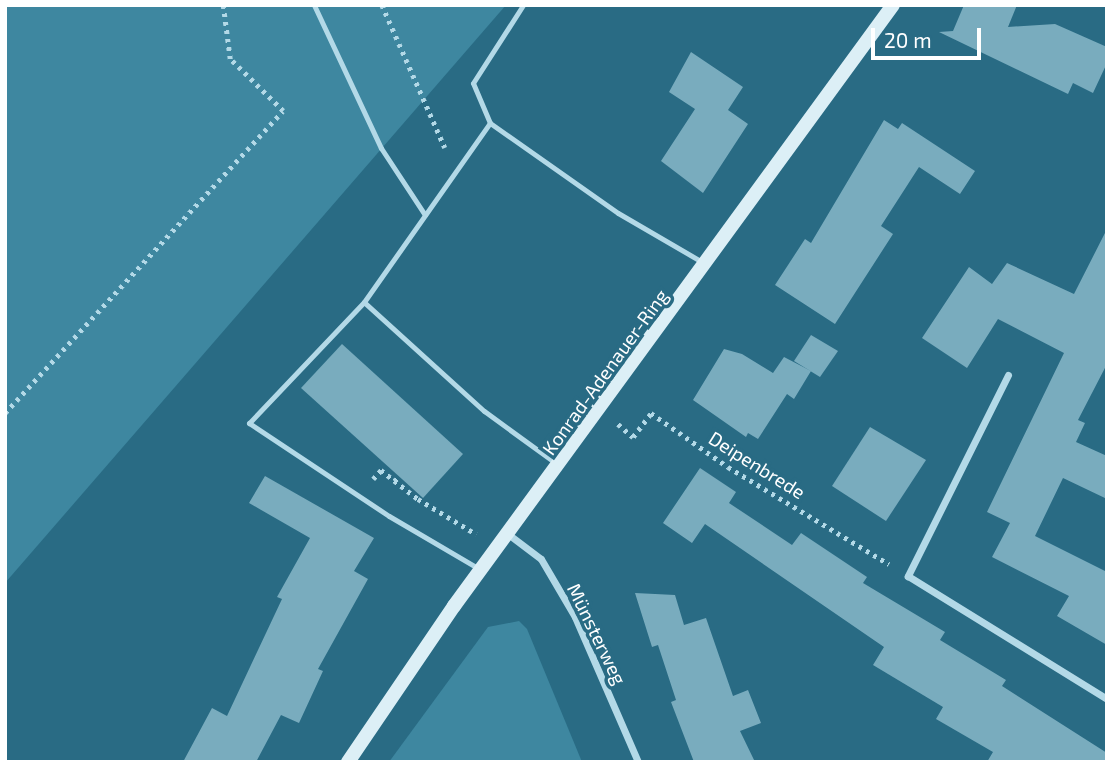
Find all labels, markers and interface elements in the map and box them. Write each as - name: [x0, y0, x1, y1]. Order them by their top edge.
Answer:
- scale bar: [874, 14, 984, 58]
- text: 20 m: [884, 27, 932, 52]
- street label: Konrad-Adenauer-Ring: [537, 285, 673, 459]
- street label: Deipenbrede: [705, 426, 809, 504]
- street label: Münsterweg: [563, 580, 631, 688]

